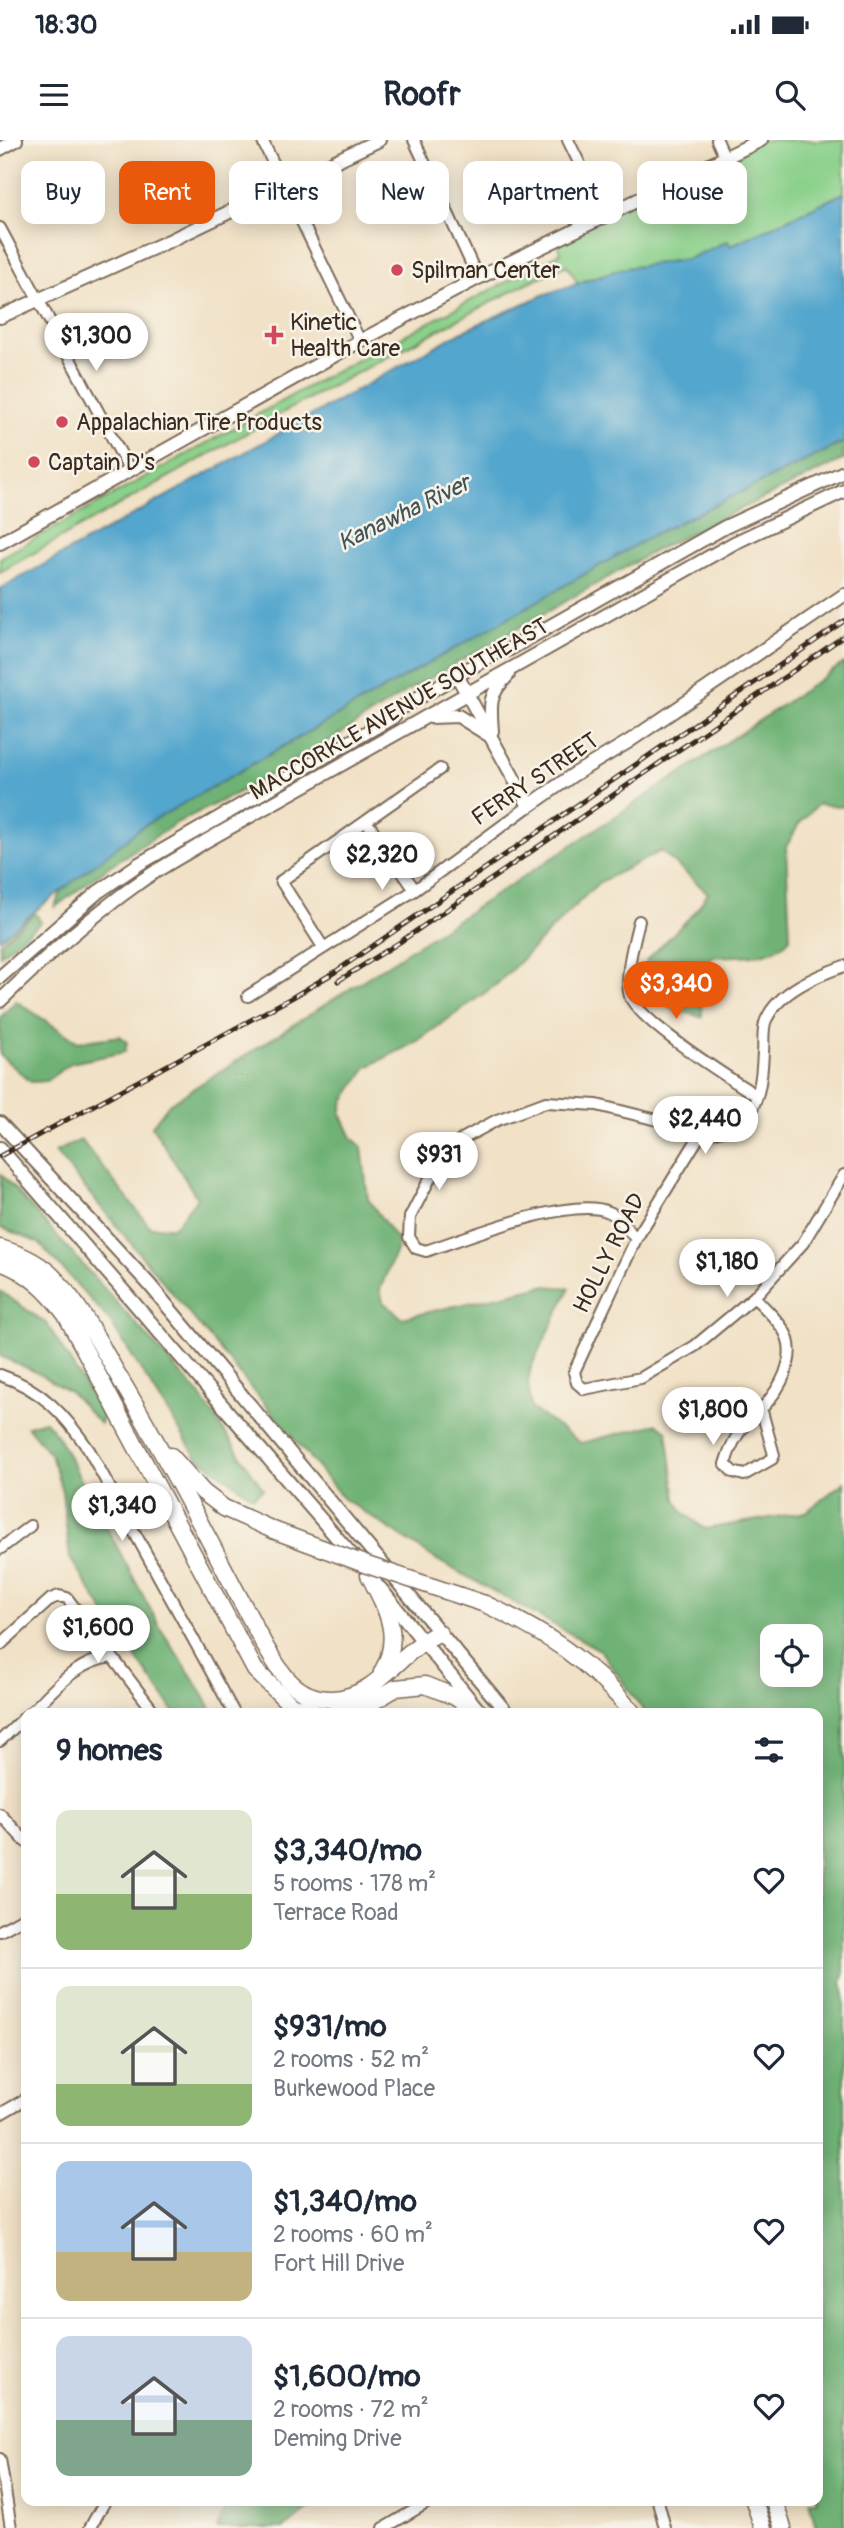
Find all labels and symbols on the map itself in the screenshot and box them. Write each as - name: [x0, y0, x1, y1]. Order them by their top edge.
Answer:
- place label: Spilman Center: [411, 256, 560, 285]
- marker: Spilman Center: [389, 262, 405, 278]
- place label: Kinetic Health Care: [290, 308, 401, 363]
- pin: $1,300: [39, 314, 153, 373]
- marker: Kinetic Health Care: [264, 325, 284, 345]
- place label: Appalachian Tire Products: [76, 408, 322, 437]
- marker: Appalachian Tire Products: [54, 414, 70, 430]
- place label: Captain D's: [48, 448, 155, 477]
- marker: Captain D's: [26, 454, 42, 470]
- water label: Kanawha River: [333, 467, 478, 558]
- street label: MACCORKLE AVENUE SOUTHEAST: [244, 611, 554, 807]
- street label: FERRY STREET: [466, 726, 604, 832]
- pin: $2,320: [325, 832, 439, 892]
- pin: $3,340: [619, 962, 733, 1021]
- pin: $2,440: [648, 1096, 762, 1156]
- pin: $931: [398, 1132, 480, 1192]
- street label: HOLLY ROAD: [566, 1188, 652, 1318]
- pin: $1,180: [670, 1240, 784, 1299]
- pin: $1,800: [656, 1388, 770, 1447]
- pin: $1,340: [65, 1484, 179, 1543]
- pin: $1,600: [41, 1606, 155, 1665]

